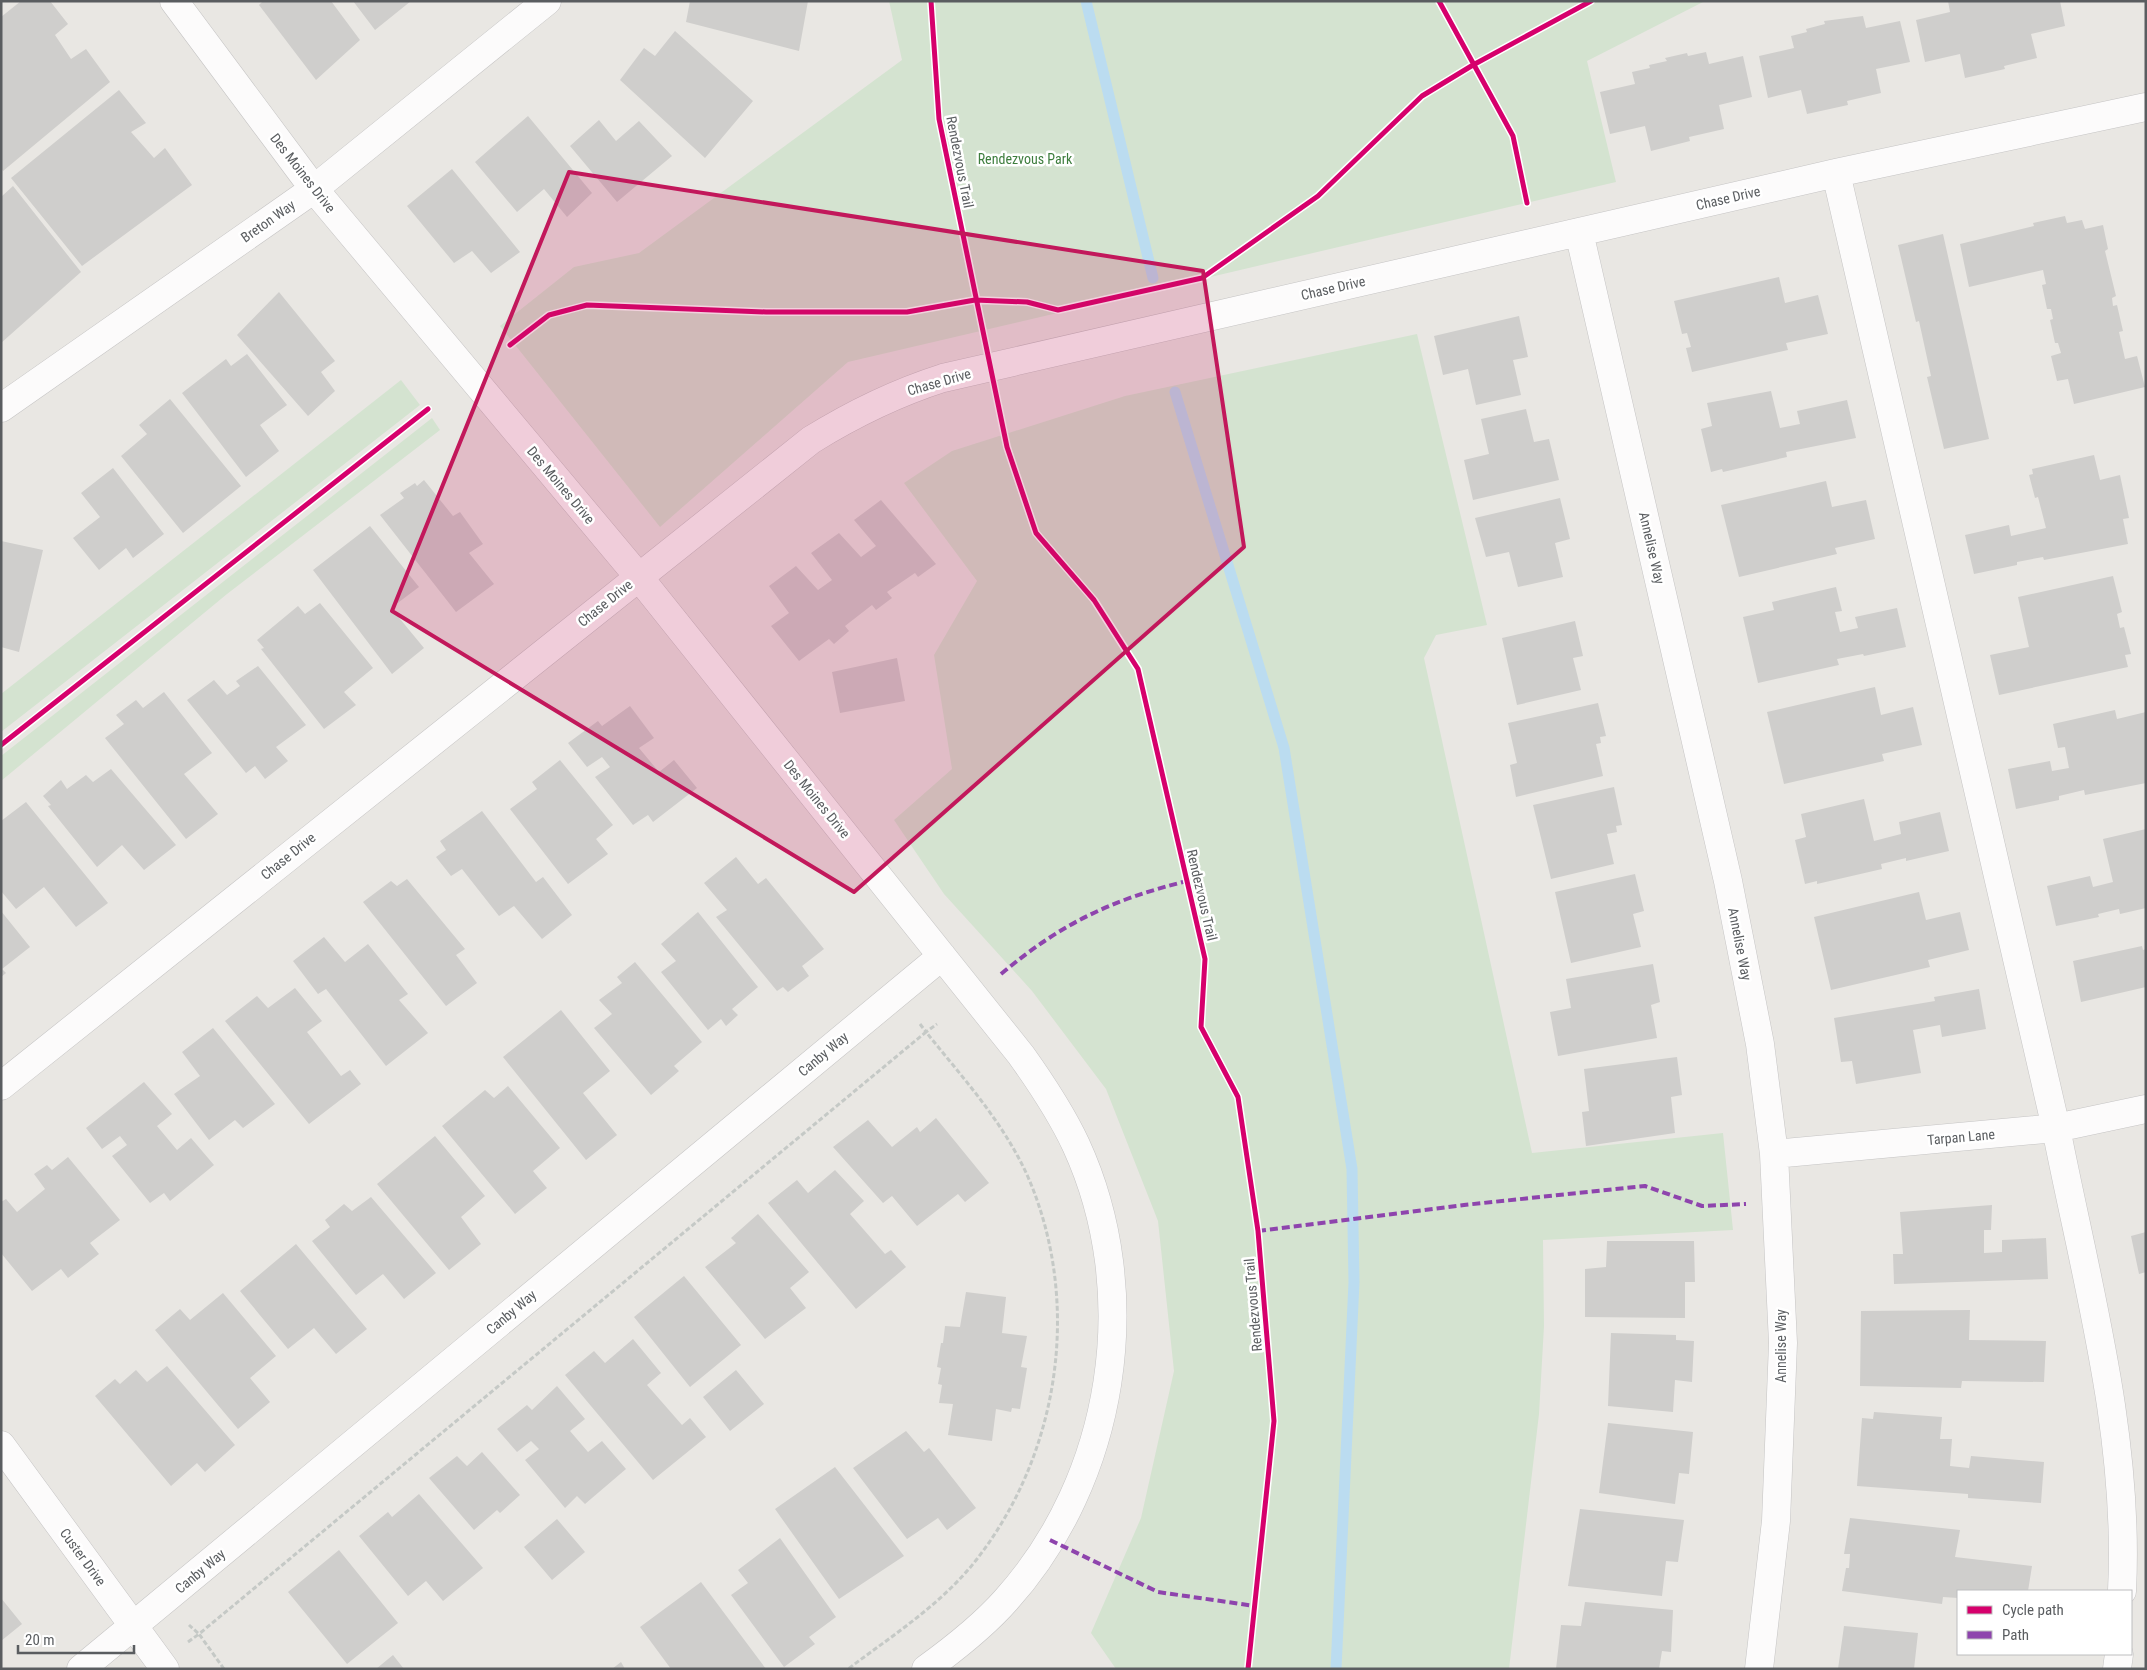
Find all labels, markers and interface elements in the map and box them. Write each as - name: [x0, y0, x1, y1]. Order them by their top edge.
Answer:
- street label: Rendezvous Trail: [943, 115, 977, 209]
- street label: Des Moines Drive: [267, 130, 339, 216]
- park label: Rendezvous Park: [978, 151, 1073, 167]
- street label: Chase Drive: [1694, 183, 1762, 213]
- street label: Breton Way: [238, 197, 298, 245]
- street label: Chase Drive: [1299, 273, 1367, 303]
- street label: Chase Drive: [905, 365, 973, 399]
- street label: Des Moines Drive: [524, 443, 598, 527]
- street label: Annelise Way: [1636, 510, 1668, 586]
- street label: Chase Drive: [575, 576, 636, 630]
- street label: Des Moines Drive: [781, 757, 854, 842]
- street label: Chase Drive: [258, 829, 319, 883]
- street label: Rendezvous Trail: [1184, 848, 1220, 942]
- street label: Annelise Way: [1725, 906, 1755, 982]
- street label: Canby Way: [795, 1028, 851, 1079]
- street label: Tarpan Lane: [1927, 1126, 1996, 1148]
- street label: Rendezvous Trail: [1241, 1258, 1265, 1352]
- street label: Canby Way: [483, 1286, 539, 1337]
- street label: Annelise Way: [1773, 1309, 1789, 1383]
- street label: Custer Drive: [57, 1525, 109, 1589]
- street label: Canby Way: [172, 1545, 228, 1596]
- legend: [1957, 1590, 2132, 1655]
- text: Cycle path: [2002, 1601, 2064, 1619]
- scale bar: [18, 1622, 134, 1654]
- text: Path: [2002, 1626, 2029, 1644]
- text: 20 m: [25, 1631, 55, 1649]

